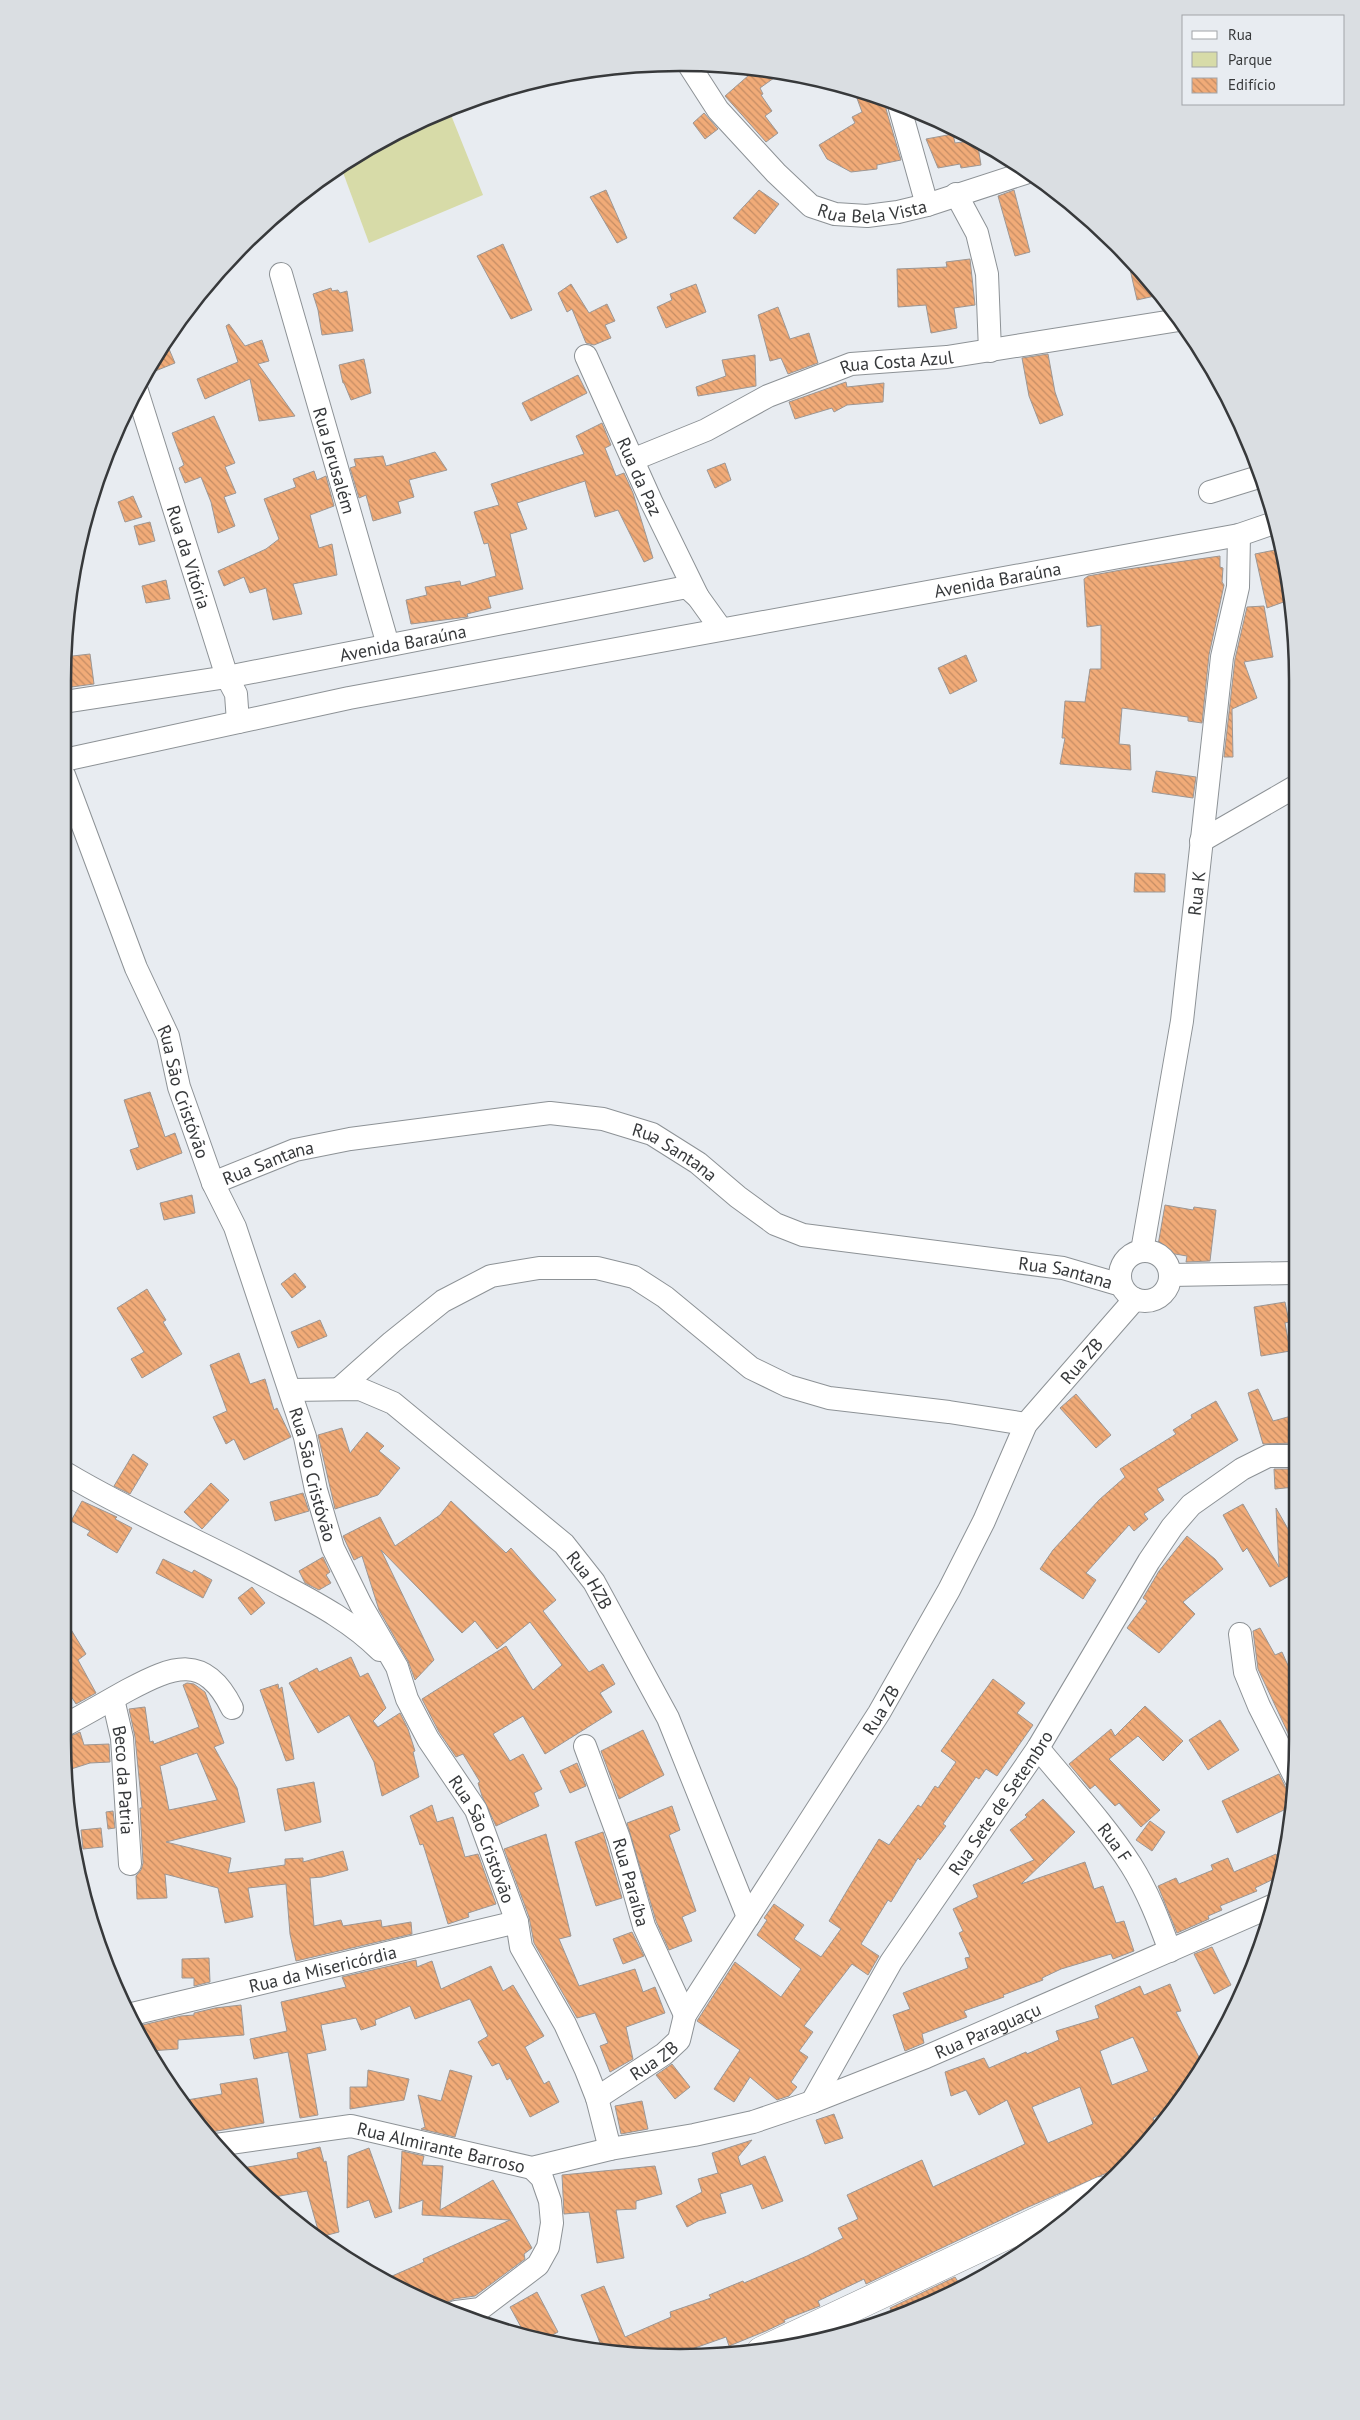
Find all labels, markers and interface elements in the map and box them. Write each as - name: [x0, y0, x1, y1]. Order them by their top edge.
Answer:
- legend: [1182, 15, 1345, 105]
- text: Rua: [1228, 25, 1252, 44]
- text: Parque: [1228, 50, 1272, 69]
- text: Edifício: [1228, 75, 1276, 94]
- street label: Rua Bela Vista: [815, 194, 929, 228]
- street label: Rua Costa Azul: [836, 345, 955, 379]
- street label: Rua Jerusalém: [308, 404, 361, 516]
- street label: Rua da Paz: [612, 433, 668, 520]
- street label: Rua da Vitória: [162, 502, 216, 612]
- street label: Avenida Baraúna: [932, 556, 1063, 602]
- street label: Avenida Baraúna: [337, 619, 468, 666]
- street label: Rua K: [1182, 870, 1210, 917]
- street label: Rua São Cristóvão: [153, 1021, 215, 1161]
- street label: Rua Santana: [630, 1117, 722, 1186]
- street label: Rua Santana: [219, 1135, 316, 1190]
- street label: Rua Santana: [1017, 1251, 1116, 1294]
- street label: Rua ZB: [1055, 1333, 1108, 1389]
- street label: Rua São Cristóvão: [284, 1404, 342, 1544]
- street label: Rua HZB: [562, 1546, 618, 1613]
- street label: Rua ZB: [857, 1681, 904, 1739]
- street label: Beco da Patria: [108, 1723, 140, 1835]
- street label: Rua Sete de Setembro: [943, 1726, 1057, 1879]
- street label: Rua São Cristóvão: [444, 1770, 521, 1906]
- street label: Rua F: [1093, 1818, 1137, 1867]
- street label: Rua Paraíba: [608, 1835, 655, 1929]
- street label: Rua da Misericórdia: [246, 1940, 399, 1997]
- street label: Rua Paraguaçu: [931, 1997, 1044, 2063]
- street label: Rua ZB: [625, 2035, 683, 2085]
- street label: Rua Almirante Barroso: [355, 2116, 528, 2178]

